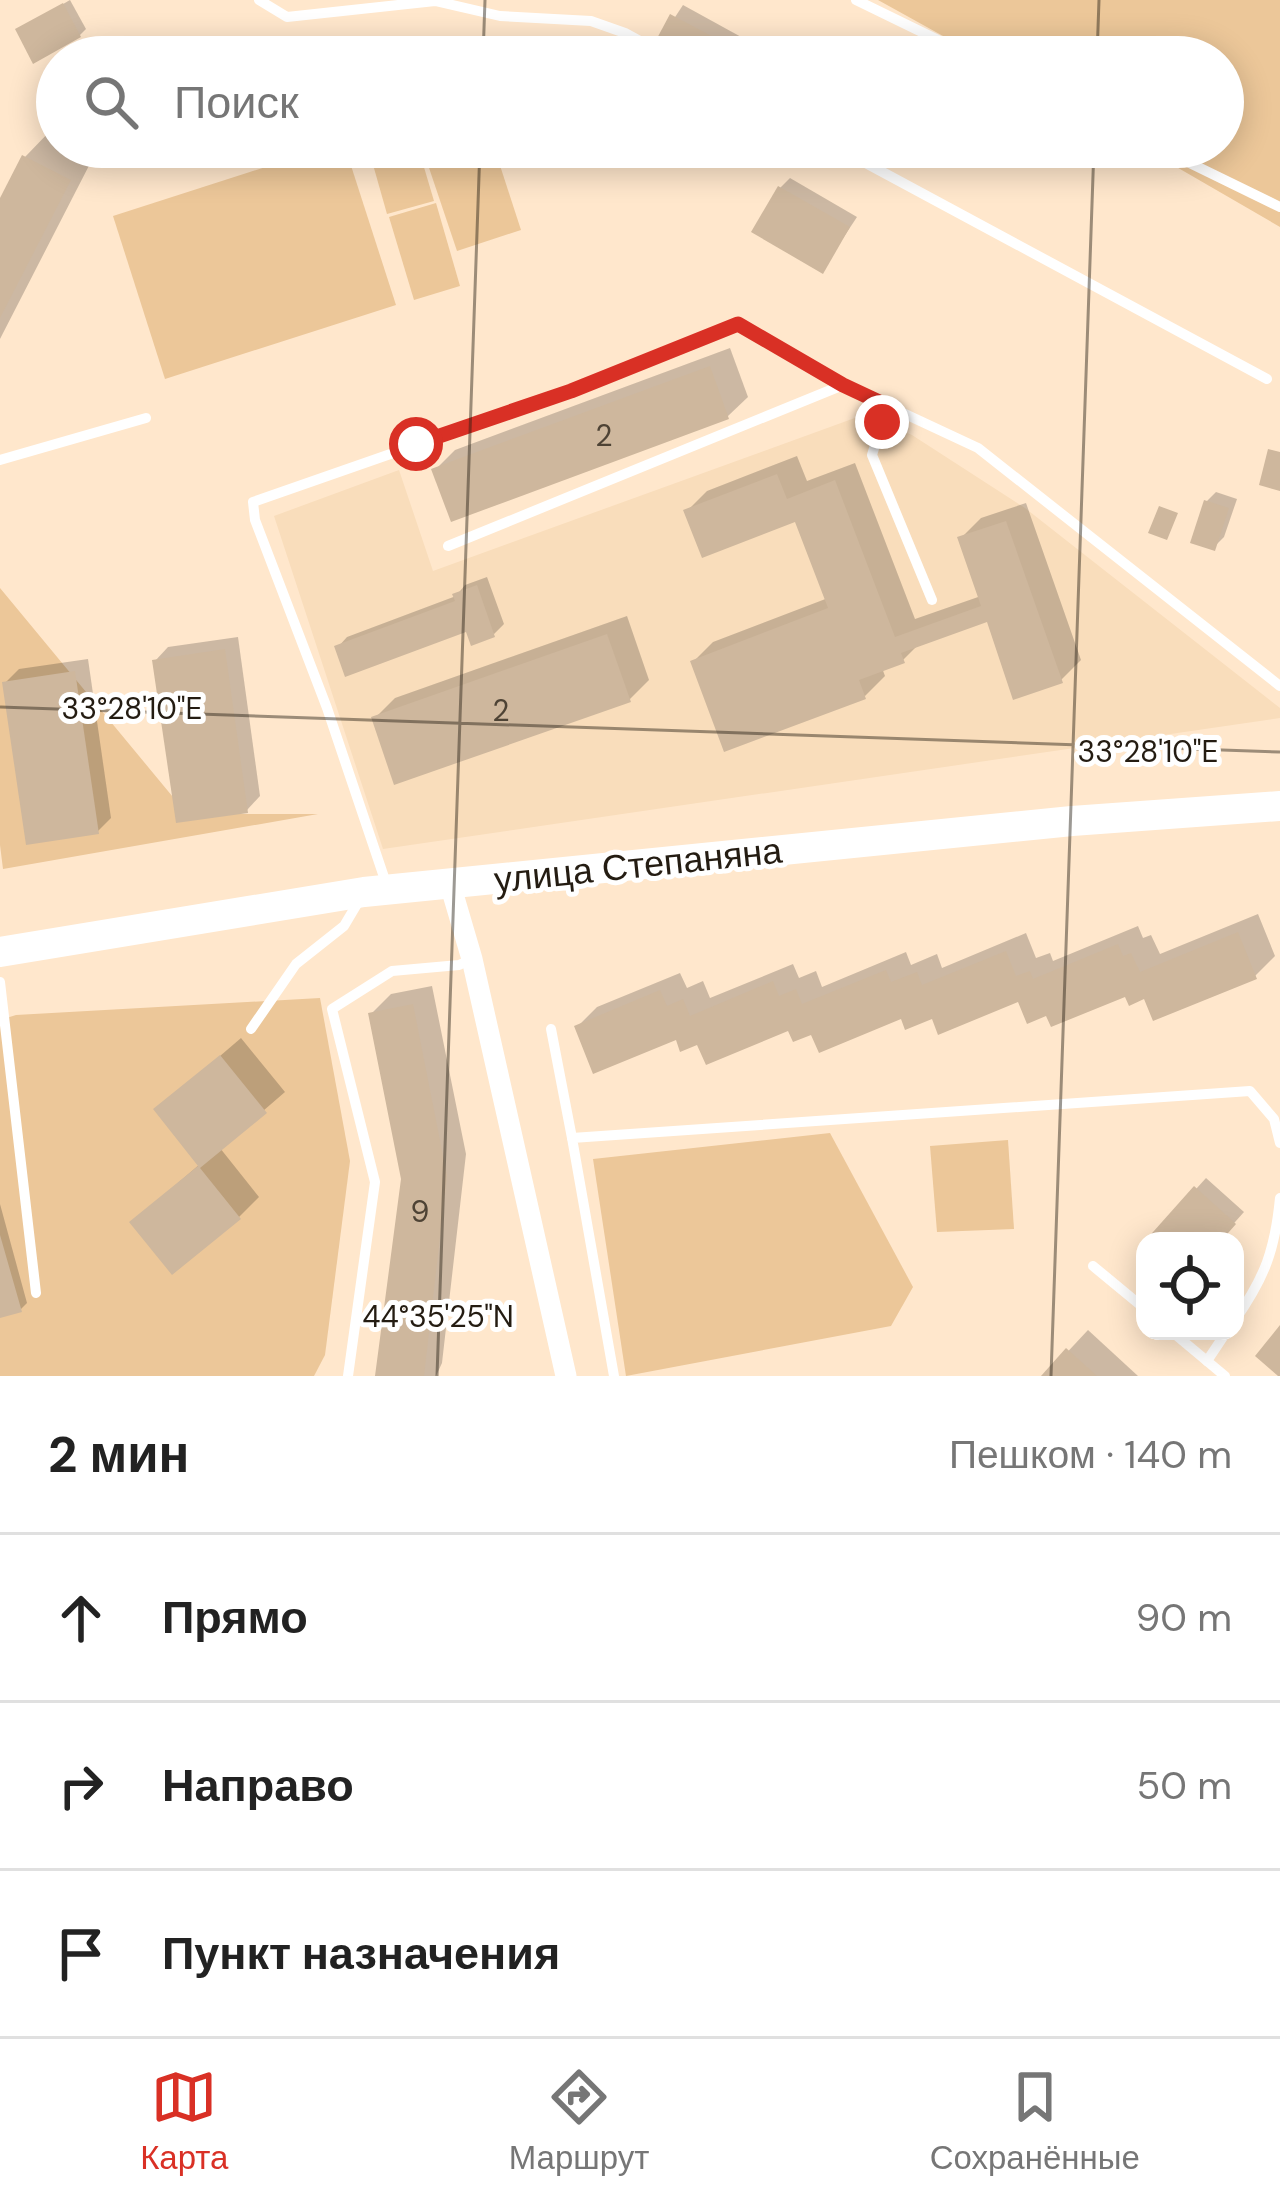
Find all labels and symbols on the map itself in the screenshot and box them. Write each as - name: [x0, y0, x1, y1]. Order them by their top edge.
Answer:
- route end: [855, 395, 909, 449]
- house number: 2: [595, 416, 613, 455]
- route start: [389, 417, 443, 471]
- text: 33°28'10"E: [61, 689, 203, 728]
- house number: 2: [492, 691, 510, 730]
- text: 33°28'10"E: [1077, 732, 1219, 771]
- street label: улица Степаняна: [492, 826, 785, 903]
- house number: 9: [411, 1192, 429, 1231]
- text: 44°35'25"N: [362, 1297, 514, 1336]

